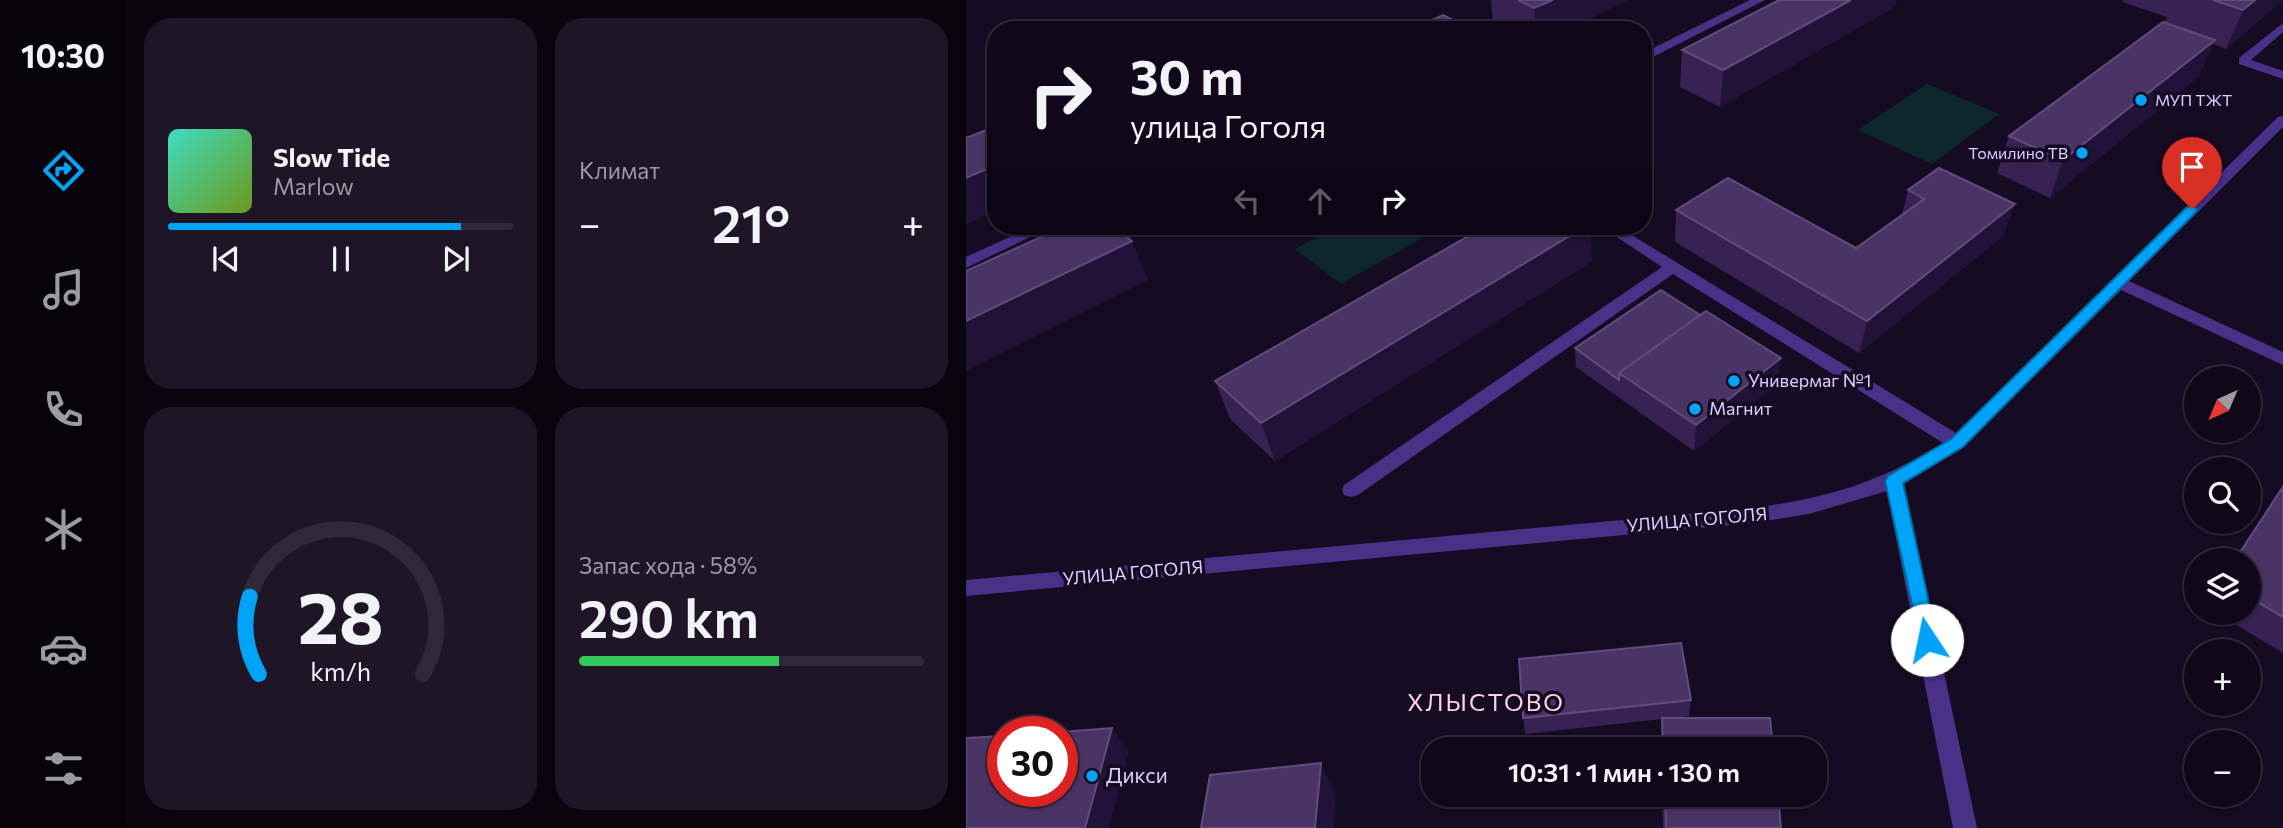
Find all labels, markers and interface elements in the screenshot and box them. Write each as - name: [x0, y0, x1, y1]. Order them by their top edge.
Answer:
- text: 10:30: [21, 35, 105, 75]
- text: 30 m: [1130, 45, 1243, 105]
- icon: right: [1015, 49, 1106, 140]
- place label: МУП ТЖТ: [2155, 90, 2232, 109]
- marker: МУП ТЖТ: [2133, 92, 2149, 108]
- text: улица Гоголя: [1130, 105, 1326, 145]
- pin: [2162, 137, 2222, 209]
- text: Slow Tide: [273, 141, 390, 172]
- place label: Томилино ТВ: [1968, 143, 2068, 162]
- marker: Томилино ТВ: [2074, 145, 2090, 161]
- icon: directions: [39, 146, 88, 195]
- icon: arrive: [2173, 148, 2211, 186]
- text: Климат: [579, 156, 660, 184]
- text: Marlow: [273, 172, 354, 200]
- icon: left: [1228, 182, 1266, 220]
- icon: ahead: [1301, 182, 1339, 220]
- icon: right: [1374, 182, 1412, 220]
- text: 21°: [712, 190, 790, 254]
- text: −: [579, 199, 601, 246]
- text: +: [902, 199, 924, 246]
- icon: previous: [207, 240, 245, 278]
- icon: pause: [322, 240, 360, 278]
- icon: next: [437, 240, 475, 278]
- icon: music: [39, 265, 88, 314]
- north arrow: [2184, 366, 2261, 443]
- map controls: [2184, 366, 2261, 807]
- place label: Универмаг №1: [1748, 369, 1871, 391]
- marker: Универмаг №1: [1726, 373, 1742, 389]
- icon: phone: [39, 385, 88, 434]
- place label: Магнит: [1709, 397, 1773, 419]
- marker: Магнит: [1687, 401, 1703, 417]
- button: search: [2184, 457, 2261, 534]
- street label: УЛИЦА ГОГОЛЯ: [1626, 502, 1768, 536]
- icon: climate: [39, 505, 88, 554]
- button: layers: [2184, 548, 2261, 625]
- text: Запас хода · 58%: [579, 551, 757, 579]
- street label: УЛИЦА ГОГОЛЯ: [1062, 555, 1204, 589]
- text: 28: [298, 571, 384, 660]
- text: 290 km: [579, 585, 759, 649]
- position arrow: [1890, 603, 1964, 677]
- icon: car: [39, 624, 88, 673]
- button: +: [2184, 639, 2261, 716]
- text: km/h: [310, 656, 371, 686]
- district label: ХЛЫСТОВО: [1407, 687, 1565, 716]
- speed limit sign: 30: [987, 716, 1078, 807]
- button: −: [2184, 730, 2261, 807]
- icon: filters: [39, 744, 88, 793]
- text: 10:31 · 1 мин · 130 m: [1508, 756, 1740, 787]
- place label: Дикси: [1106, 762, 1168, 787]
- marker: Дикси: [1084, 768, 1100, 784]

